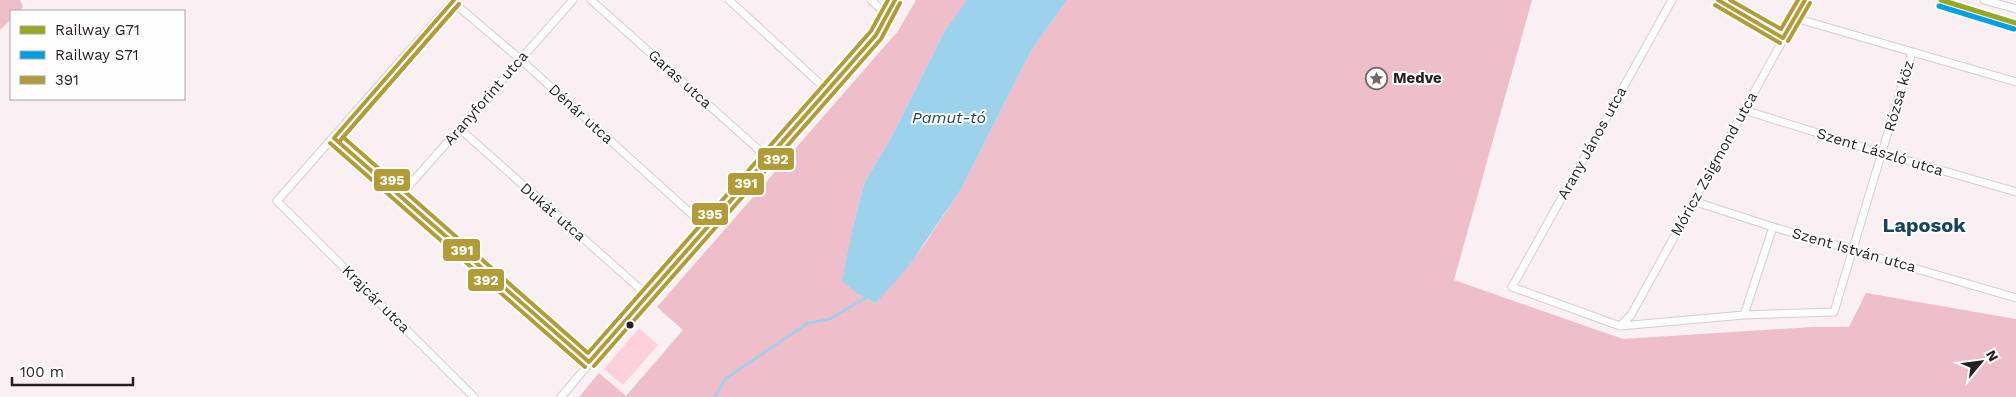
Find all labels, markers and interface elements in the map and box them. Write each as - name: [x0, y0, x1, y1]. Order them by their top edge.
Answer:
- legend: [10, 10, 185, 100]
- text: Railway G71: [55, 21, 140, 39]
- text: Railway S71: [55, 46, 139, 64]
- street label: Garas utca: [645, 46, 716, 113]
- street label: Aranyforint utca: [440, 47, 532, 149]
- street label: Rózsa köz: [1880, 58, 1918, 134]
- place icon: Medve: [1365, 66, 1389, 90]
- place label: Medve: [1393, 69, 1442, 87]
- text: 391: [55, 71, 79, 89]
- street label: Dénár utca: [545, 80, 617, 148]
- street label: Arany János utca: [1554, 83, 1631, 202]
- street label: Móricz Zsigmond utca: [1667, 88, 1761, 239]
- water label: Pamut-tó: [912, 108, 986, 127]
- street label: Szent László utca: [1815, 124, 1946, 180]
- line badge: 392: [757, 147, 795, 171]
- text: 392: [763, 151, 789, 167]
- line badge: 395: [373, 168, 411, 192]
- text: 395: [379, 172, 405, 188]
- line badge: 391: [727, 172, 765, 196]
- text: 391: [735, 175, 757, 191]
- street label: Dukát utca: [517, 179, 590, 246]
- line badge: 395: [691, 202, 729, 226]
- text: 395: [697, 206, 723, 222]
- district label: Laposok: [1882, 213, 1966, 237]
- street label: Szent István utca: [1790, 224, 1919, 276]
- line badge: 391: [442, 238, 481, 262]
- text: 391: [451, 242, 473, 258]
- street label: Krajcár utca: [338, 261, 414, 337]
- line badge: 392: [467, 268, 505, 292]
- text: 392: [473, 272, 499, 288]
- unlabelled marker: [625, 320, 635, 330]
- north arrow: [1956, 337, 2006, 387]
- text: N: [1983, 347, 2002, 364]
- scale bar: [12, 354, 134, 386]
- text: 100 m: [20, 363, 64, 381]

